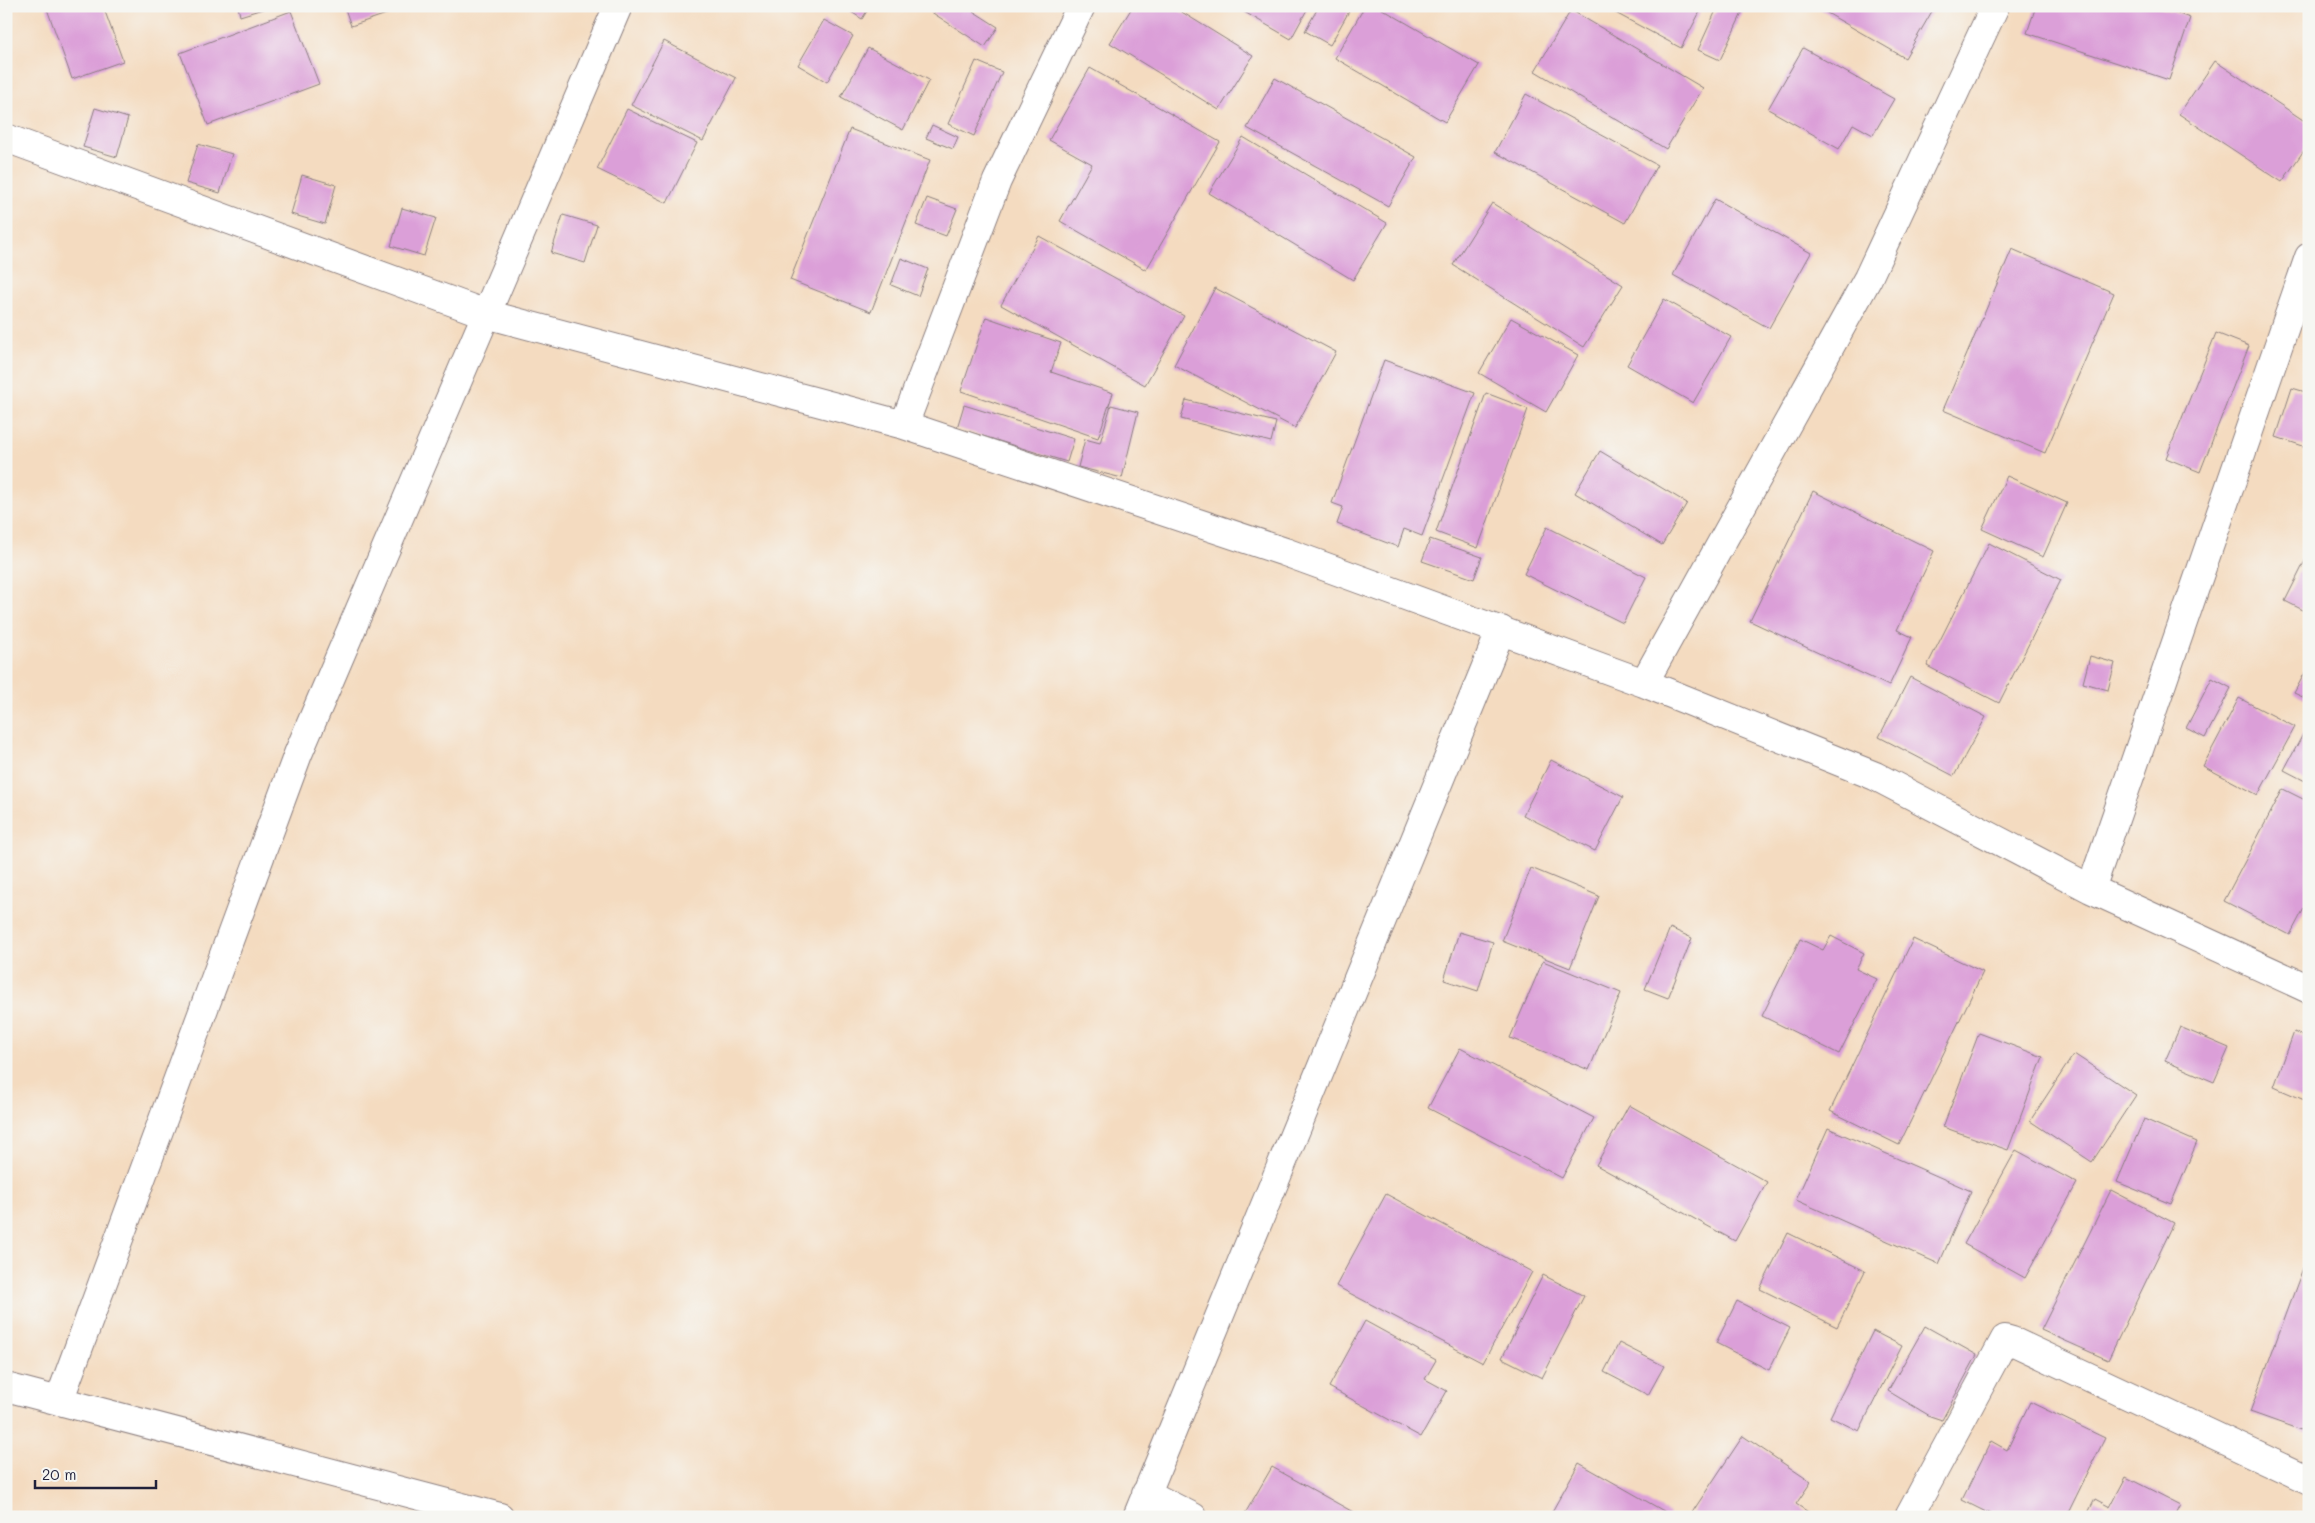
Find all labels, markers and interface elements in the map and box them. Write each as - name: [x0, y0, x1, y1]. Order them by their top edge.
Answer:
- scale bar: [35, 1458, 156, 1490]
- text: 20 m: [42, 1464, 76, 1484]

